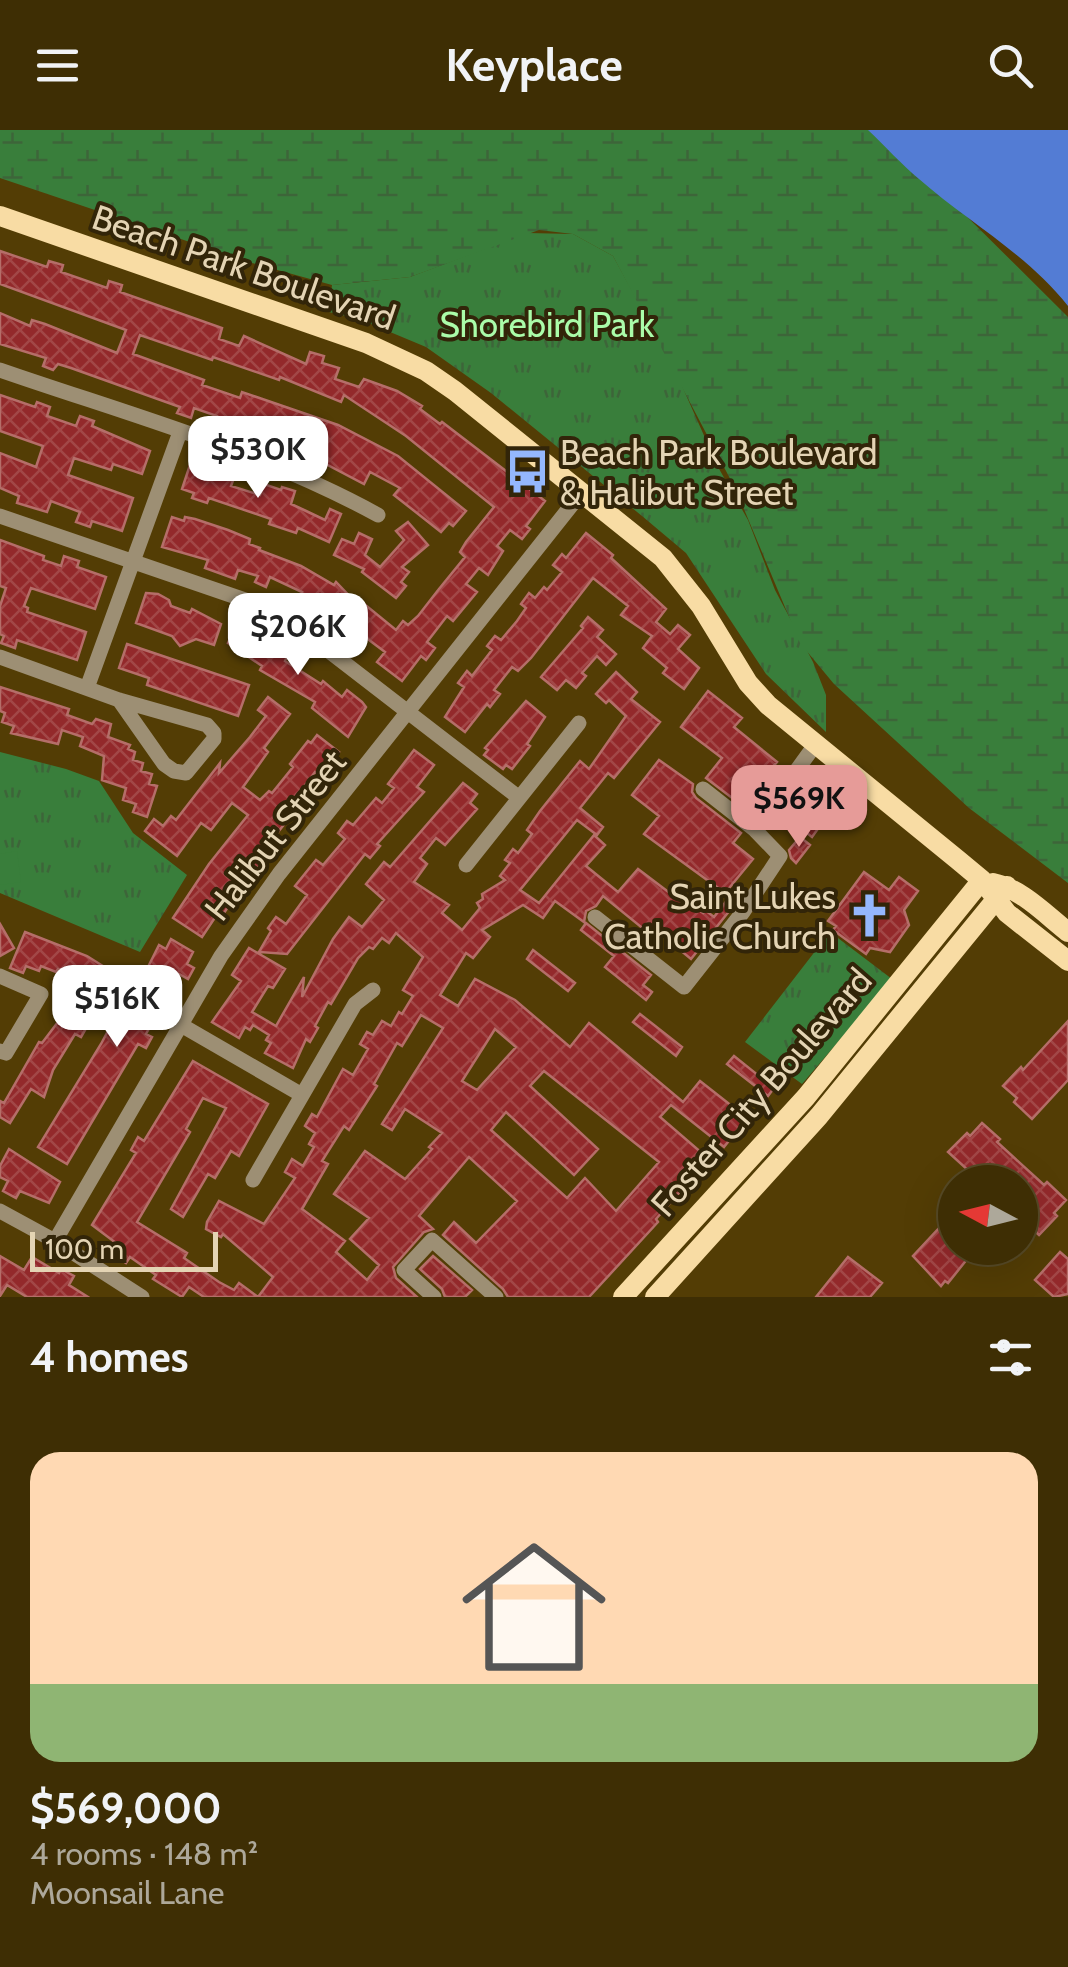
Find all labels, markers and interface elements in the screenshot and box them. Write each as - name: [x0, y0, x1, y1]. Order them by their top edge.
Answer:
- icon: menu: [30, 38, 85, 93]
- text: Keyplace: [445, 38, 623, 92]
- icon: search: [983, 38, 1038, 93]
- street label: Beach Park Boulevard: [87, 195, 401, 339]
- park label: Shorebird Park: [440, 303, 655, 346]
- pin: $530K: [188, 416, 328, 501]
- text: $530K: [210, 429, 306, 468]
- place label: Beach Park Boulevard & Halibut Street: [560, 431, 877, 514]
- bus stop icon: Beach Park Boulevard & Halibut Street: [503, 448, 551, 496]
- pin: $206K: [228, 593, 368, 678]
- text: $206K: [250, 606, 346, 645]
- street label: Halibut Street: [195, 741, 355, 929]
- pin: $569K: [729, 765, 869, 850]
- text: $569K: [753, 778, 845, 817]
- place label: Saint Lukes Catholic Church: [604, 875, 836, 958]
- church icon: Saint Lukes Catholic Church: [845, 892, 893, 940]
- street label: Foster City Boulevard: [642, 959, 880, 1225]
- pin: $516K: [47, 965, 187, 1050]
- text: $516K: [74, 978, 160, 1017]
- north arrow: [938, 1165, 1038, 1265]
- map controls: [938, 1165, 1038, 1265]
- scale bar: [30, 1227, 218, 1272]
- text: 100 m: [45, 1232, 124, 1266]
- icon: filters: [983, 1330, 1038, 1385]
- text: 4 homes: [30, 1331, 189, 1383]
- icon: home: [444, 1517, 624, 1697]
- text: $569,000: [30, 1782, 222, 1834]
- text: 4 rooms · 148 m²: [30, 1834, 258, 1873]
- text: Moonsail Lane: [30, 1873, 225, 1912]

